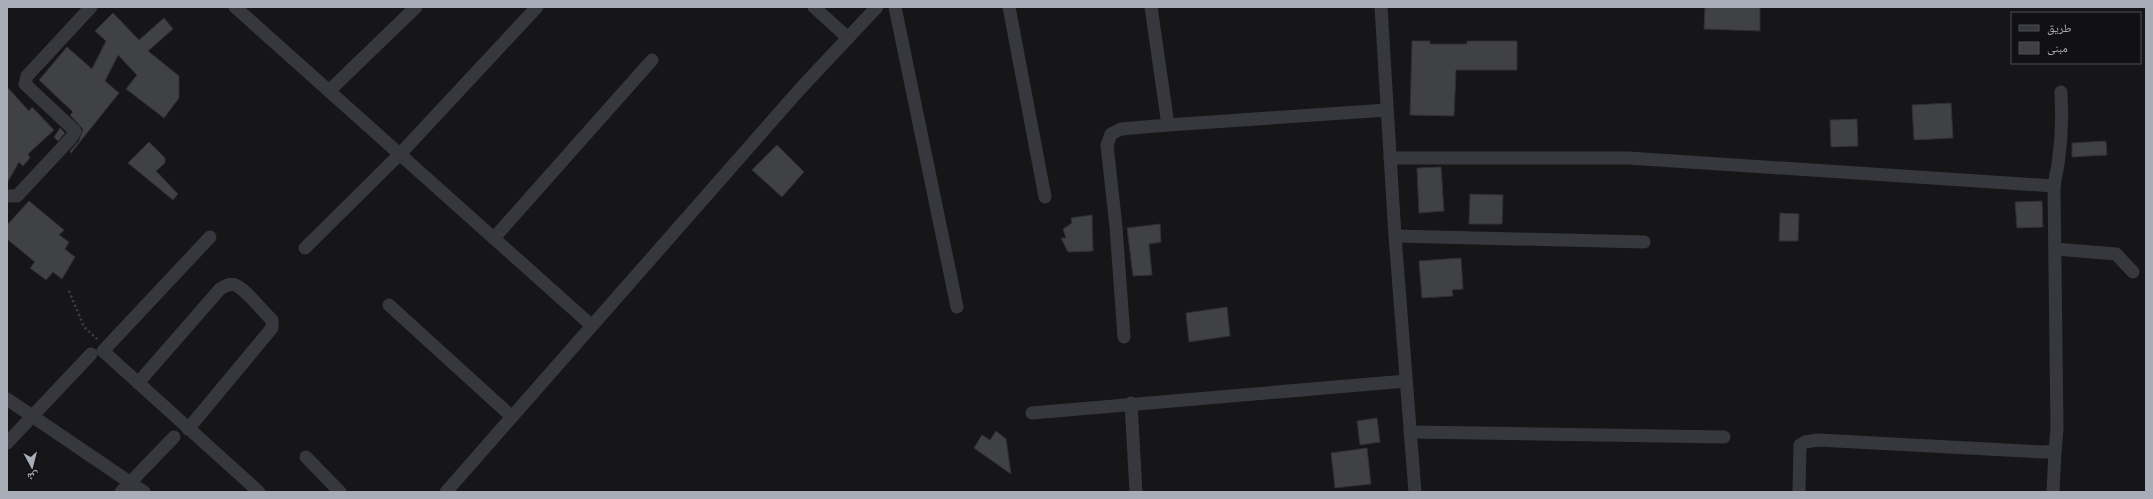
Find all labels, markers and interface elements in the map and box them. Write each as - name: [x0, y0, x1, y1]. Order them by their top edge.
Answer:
- legend: [2011, 12, 2141, 64]
- text: طريق: [2047, 20, 2072, 35]
- text: مبنى: [2047, 40, 2068, 55]
- north arrow: [12, 447, 52, 487]
- text: ش: [26, 468, 40, 485]

